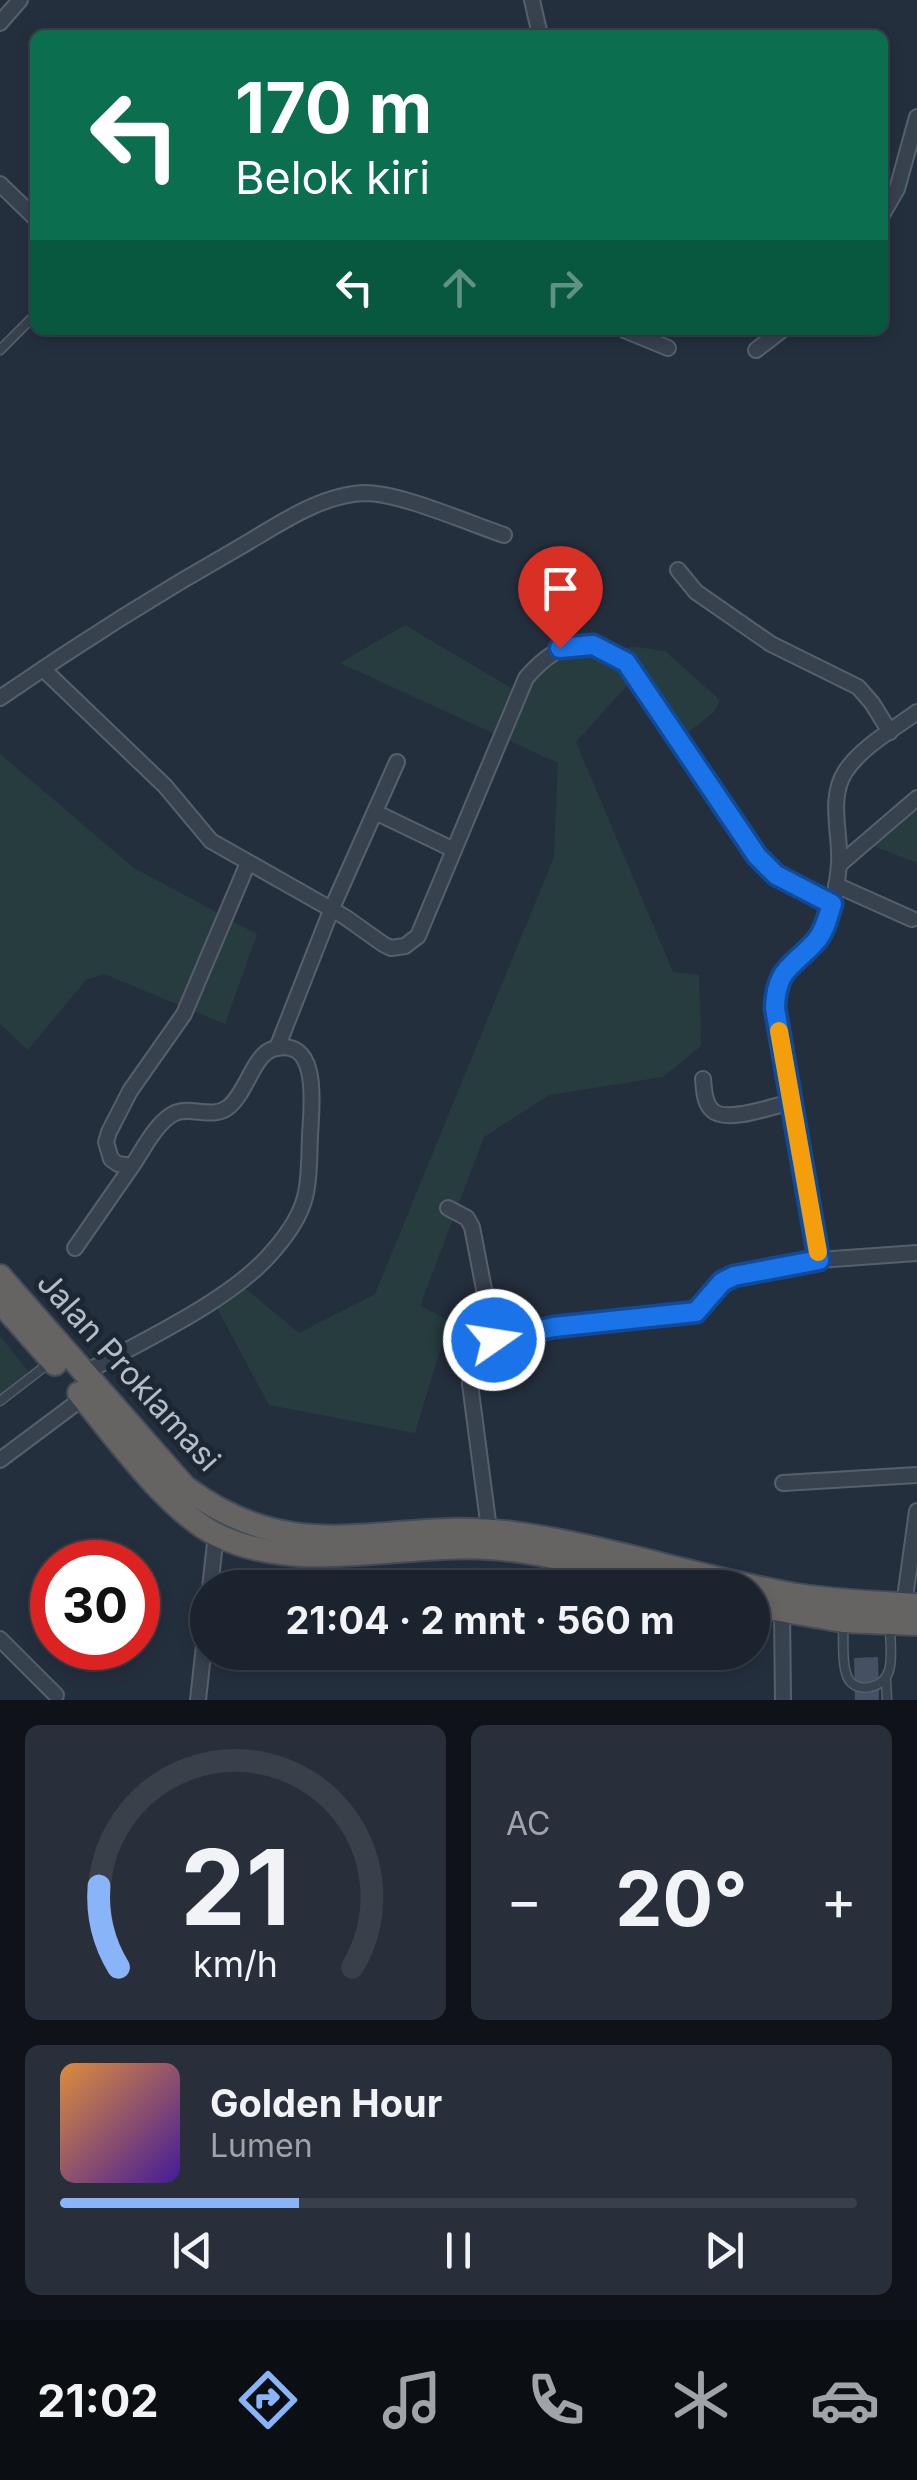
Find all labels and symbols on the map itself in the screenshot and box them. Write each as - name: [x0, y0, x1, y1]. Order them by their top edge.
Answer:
- pin: [518, 546, 603, 649]
- street label: Jalan Proklamasi: [29, 1263, 229, 1479]
- position arrow: [442, 1288, 546, 1392]
- speed limit sign: 30: [30, 1540, 160, 1670]

